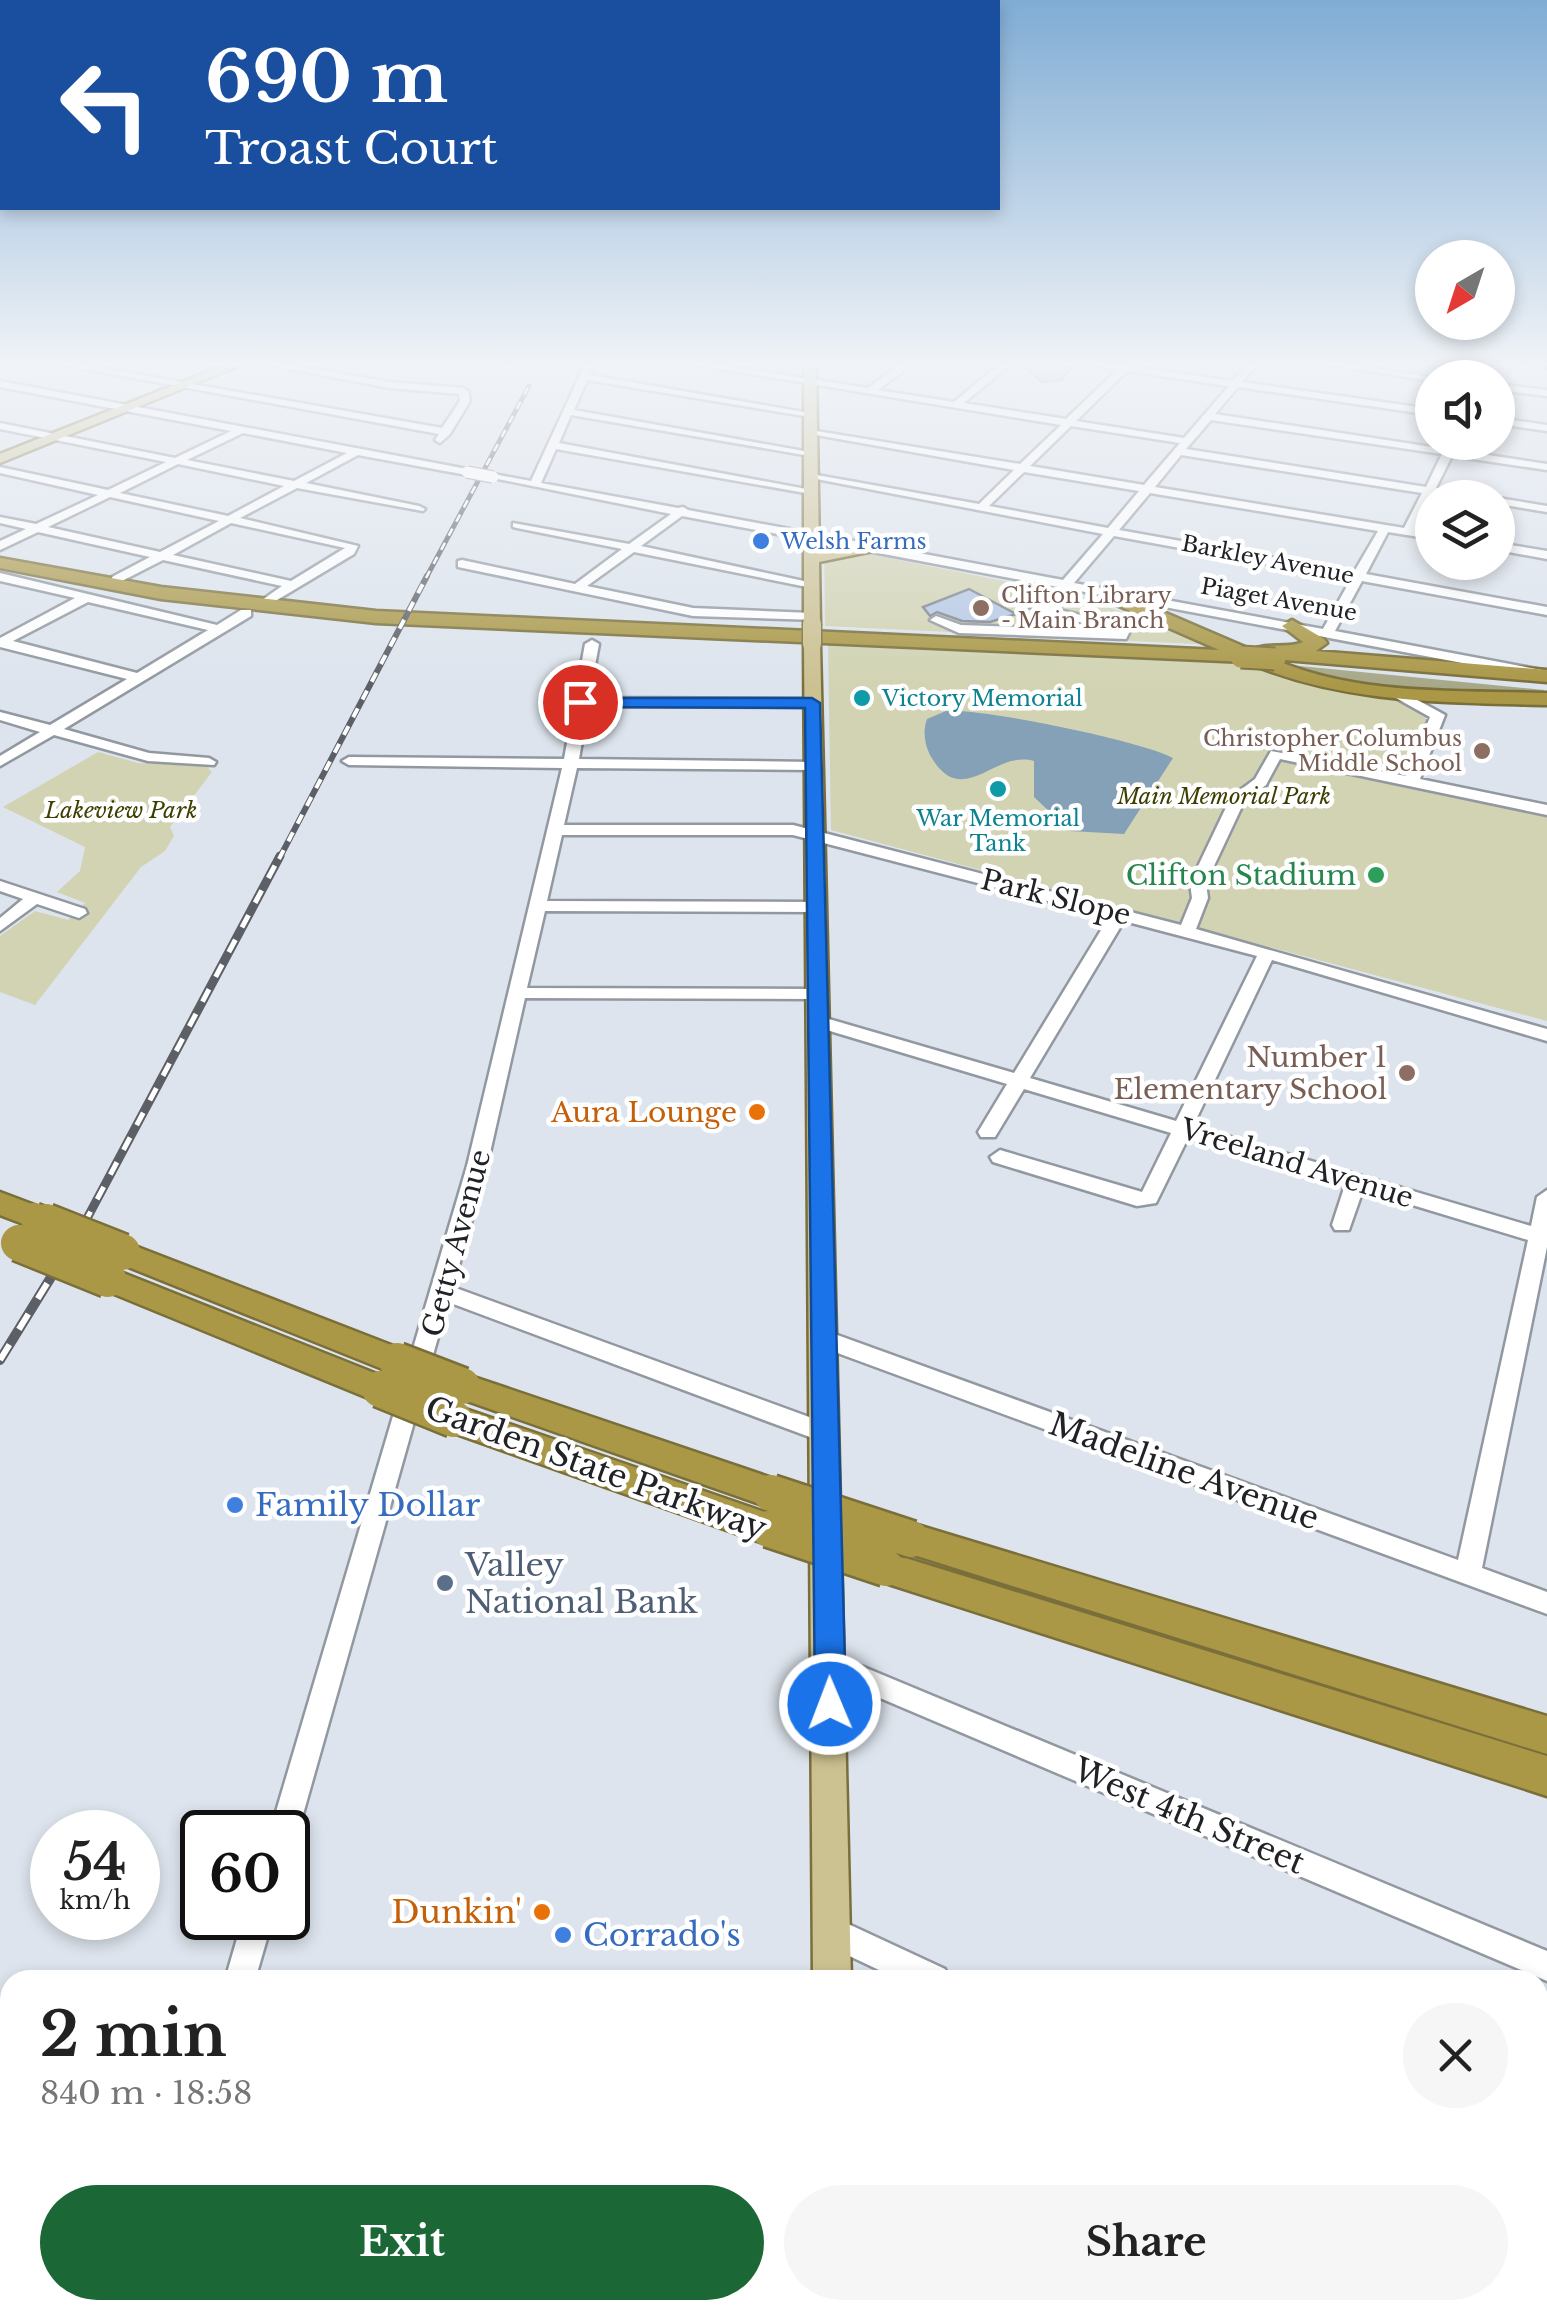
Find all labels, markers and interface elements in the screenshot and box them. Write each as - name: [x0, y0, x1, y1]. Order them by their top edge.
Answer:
- text: 690 m: [205, 34, 448, 121]
- icon: left: [40, 40, 170, 170]
- text: Troast Court: [205, 120, 498, 176]
- north arrow: [1415, 240, 1515, 340]
- map controls: [1415, 240, 1515, 580]
- button: sound: [1415, 360, 1515, 460]
- button: layers: [1415, 480, 1515, 580]
- place label: Welsh Farms: [780, 528, 927, 555]
- marker: Welsh Farms: [750, 530, 772, 552]
- street label: Barkley Avenue: [1179, 530, 1356, 589]
- street label: Piaget Avenue: [1199, 572, 1359, 627]
- place label: Clifton Library - Main Branch: [1001, 582, 1172, 634]
- marker: Clifton Library - Main Branch: [970, 597, 992, 619]
- pin: [538, 660, 623, 745]
- icon: arrive: [553, 675, 608, 730]
- place label: Victory Memorial: [881, 685, 1083, 712]
- marker: Victory Memorial: [851, 687, 873, 709]
- place label: Christopher Columbus Middle School: [1203, 725, 1462, 777]
- marker: Christopher Columbus Middle School: [1471, 740, 1493, 762]
- marker: War Memorial Tank: [987, 778, 1009, 800]
- park label: Main Memorial Park: [1116, 783, 1331, 810]
- park label: Lakeview Park: [44, 797, 197, 824]
- place label: War Memorial Tank: [915, 805, 1080, 857]
- place label: Clifton Stadium: [1126, 858, 1356, 893]
- street label: Park Slope: [977, 862, 1134, 933]
- marker: Clifton Stadium: [1365, 864, 1387, 886]
- place label: Number 1 Elementary School: [1114, 1040, 1387, 1107]
- marker: Number 1 Elementary School: [1396, 1062, 1418, 1084]
- place label: Aura Lounge: [550, 1095, 737, 1130]
- marker: Aura Lounge: [746, 1101, 768, 1123]
- street label: Vreeland Avenue: [1175, 1111, 1418, 1216]
- street label: Getty Avenue: [415, 1146, 498, 1340]
- street label: Garden State Parkway: [420, 1388, 773, 1549]
- street label: Madeline Avenue: [1044, 1404, 1324, 1538]
- place label: Family Dollar: [255, 1485, 481, 1525]
- marker: Family Dollar: [224, 1494, 246, 1516]
- place label: Valley National Bank: [464, 1545, 698, 1622]
- marker: Valley National Bank: [434, 1572, 456, 1594]
- position arrow: [778, 1652, 882, 1756]
- street label: West 4th Street: [1066, 1749, 1311, 1883]
- speed limit sign: 60: [180, 1810, 310, 1940]
- text: 54: [64, 1831, 126, 1894]
- text: km/h: [60, 1885, 130, 1916]
- place label: Dunkin': [391, 1892, 522, 1932]
- marker: Dunkin': [531, 1901, 553, 1923]
- place label: Corrado's: [583, 1915, 741, 1955]
- marker: Corrado's: [552, 1924, 574, 1946]
- text: 2 min: [40, 1998, 227, 2072]
- button: close: [1403, 2003, 1508, 2108]
- text: 840 m · 18:58: [40, 2073, 252, 2113]
- button: Exit: [40, 2185, 764, 2300]
- button: Share: [784, 2185, 1508, 2300]

